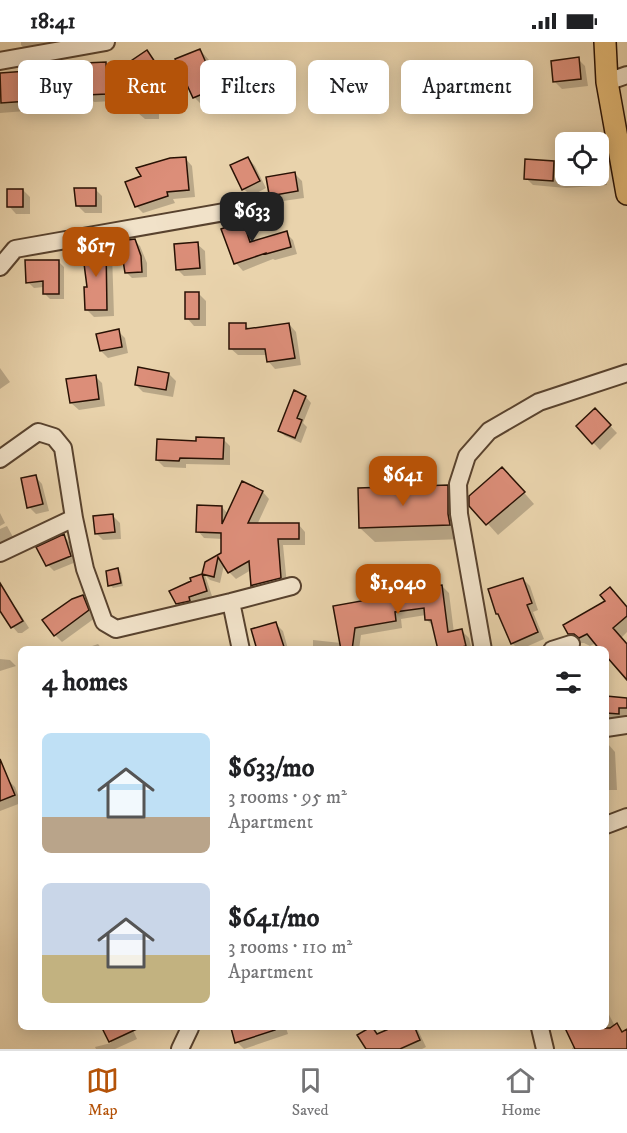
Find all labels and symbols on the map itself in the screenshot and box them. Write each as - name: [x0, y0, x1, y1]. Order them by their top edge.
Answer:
- pin: $633: [216, 192, 288, 243]
- pin: $617: [60, 227, 132, 278]
- pin: $641: [367, 456, 439, 507]
- pin: $1,040: [349, 564, 447, 615]

